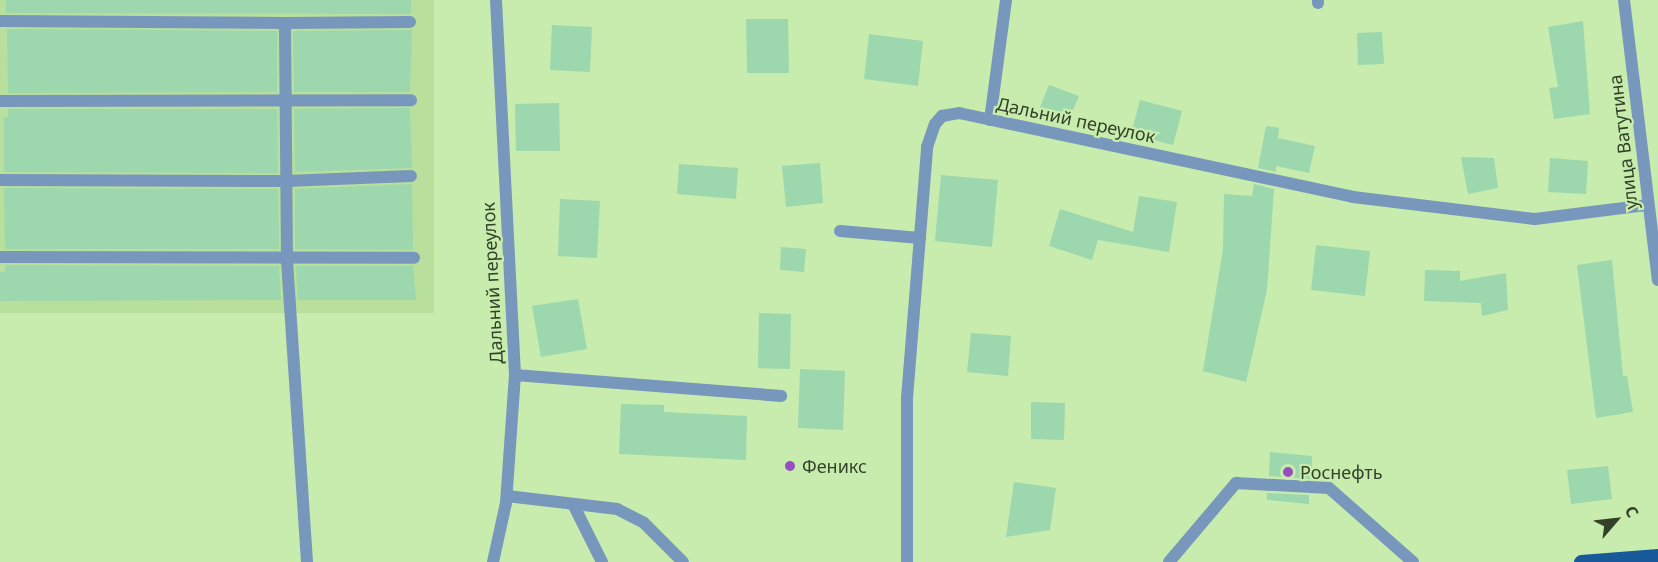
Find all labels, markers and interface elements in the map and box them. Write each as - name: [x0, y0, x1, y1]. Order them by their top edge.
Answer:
- street label: улица Ватутина: [1604, 73, 1642, 211]
- street label: Дальний переулок: [995, 93, 1157, 147]
- street label: Дальний переулок: [477, 202, 507, 364]
- place label: Феникс: [802, 455, 867, 477]
- marker: Феникс: [783, 459, 797, 473]
- place label: Роснефть: [1300, 461, 1383, 483]
- marker: Роснефть: [1281, 465, 1295, 479]
- north arrow: [1586, 490, 1646, 550]
- text: С: [1620, 502, 1644, 521]

